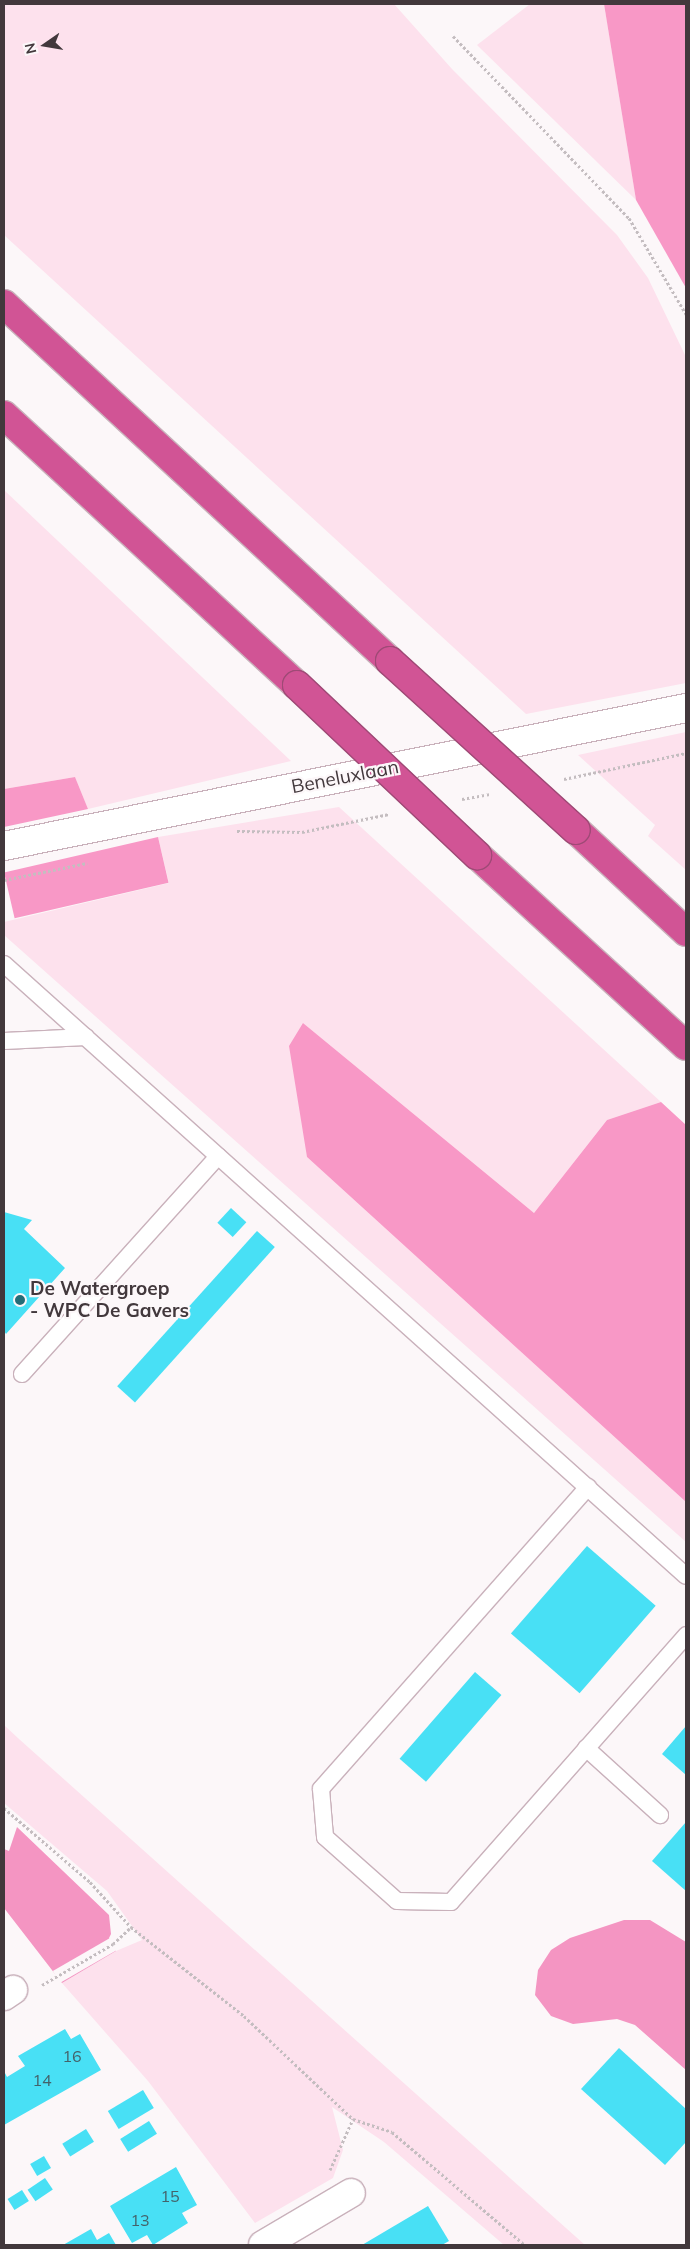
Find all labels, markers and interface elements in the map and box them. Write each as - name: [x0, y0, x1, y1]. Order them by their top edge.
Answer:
- north arrow: [20, 20, 70, 70]
- text: N: [20, 41, 40, 56]
- street label: Beneluxlaan: [289, 755, 401, 799]
- place label: De Watergroep - WPC De Gavers: [30, 1278, 189, 1322]
- marker: De Watergroep - WPC De Gavers: [14, 1294, 26, 1306]
- house number: 16: [62, 2046, 82, 2066]
- house number: 14: [32, 2070, 52, 2090]
- house number: 15: [160, 2186, 180, 2206]
- house number: 13: [130, 2210, 150, 2230]

